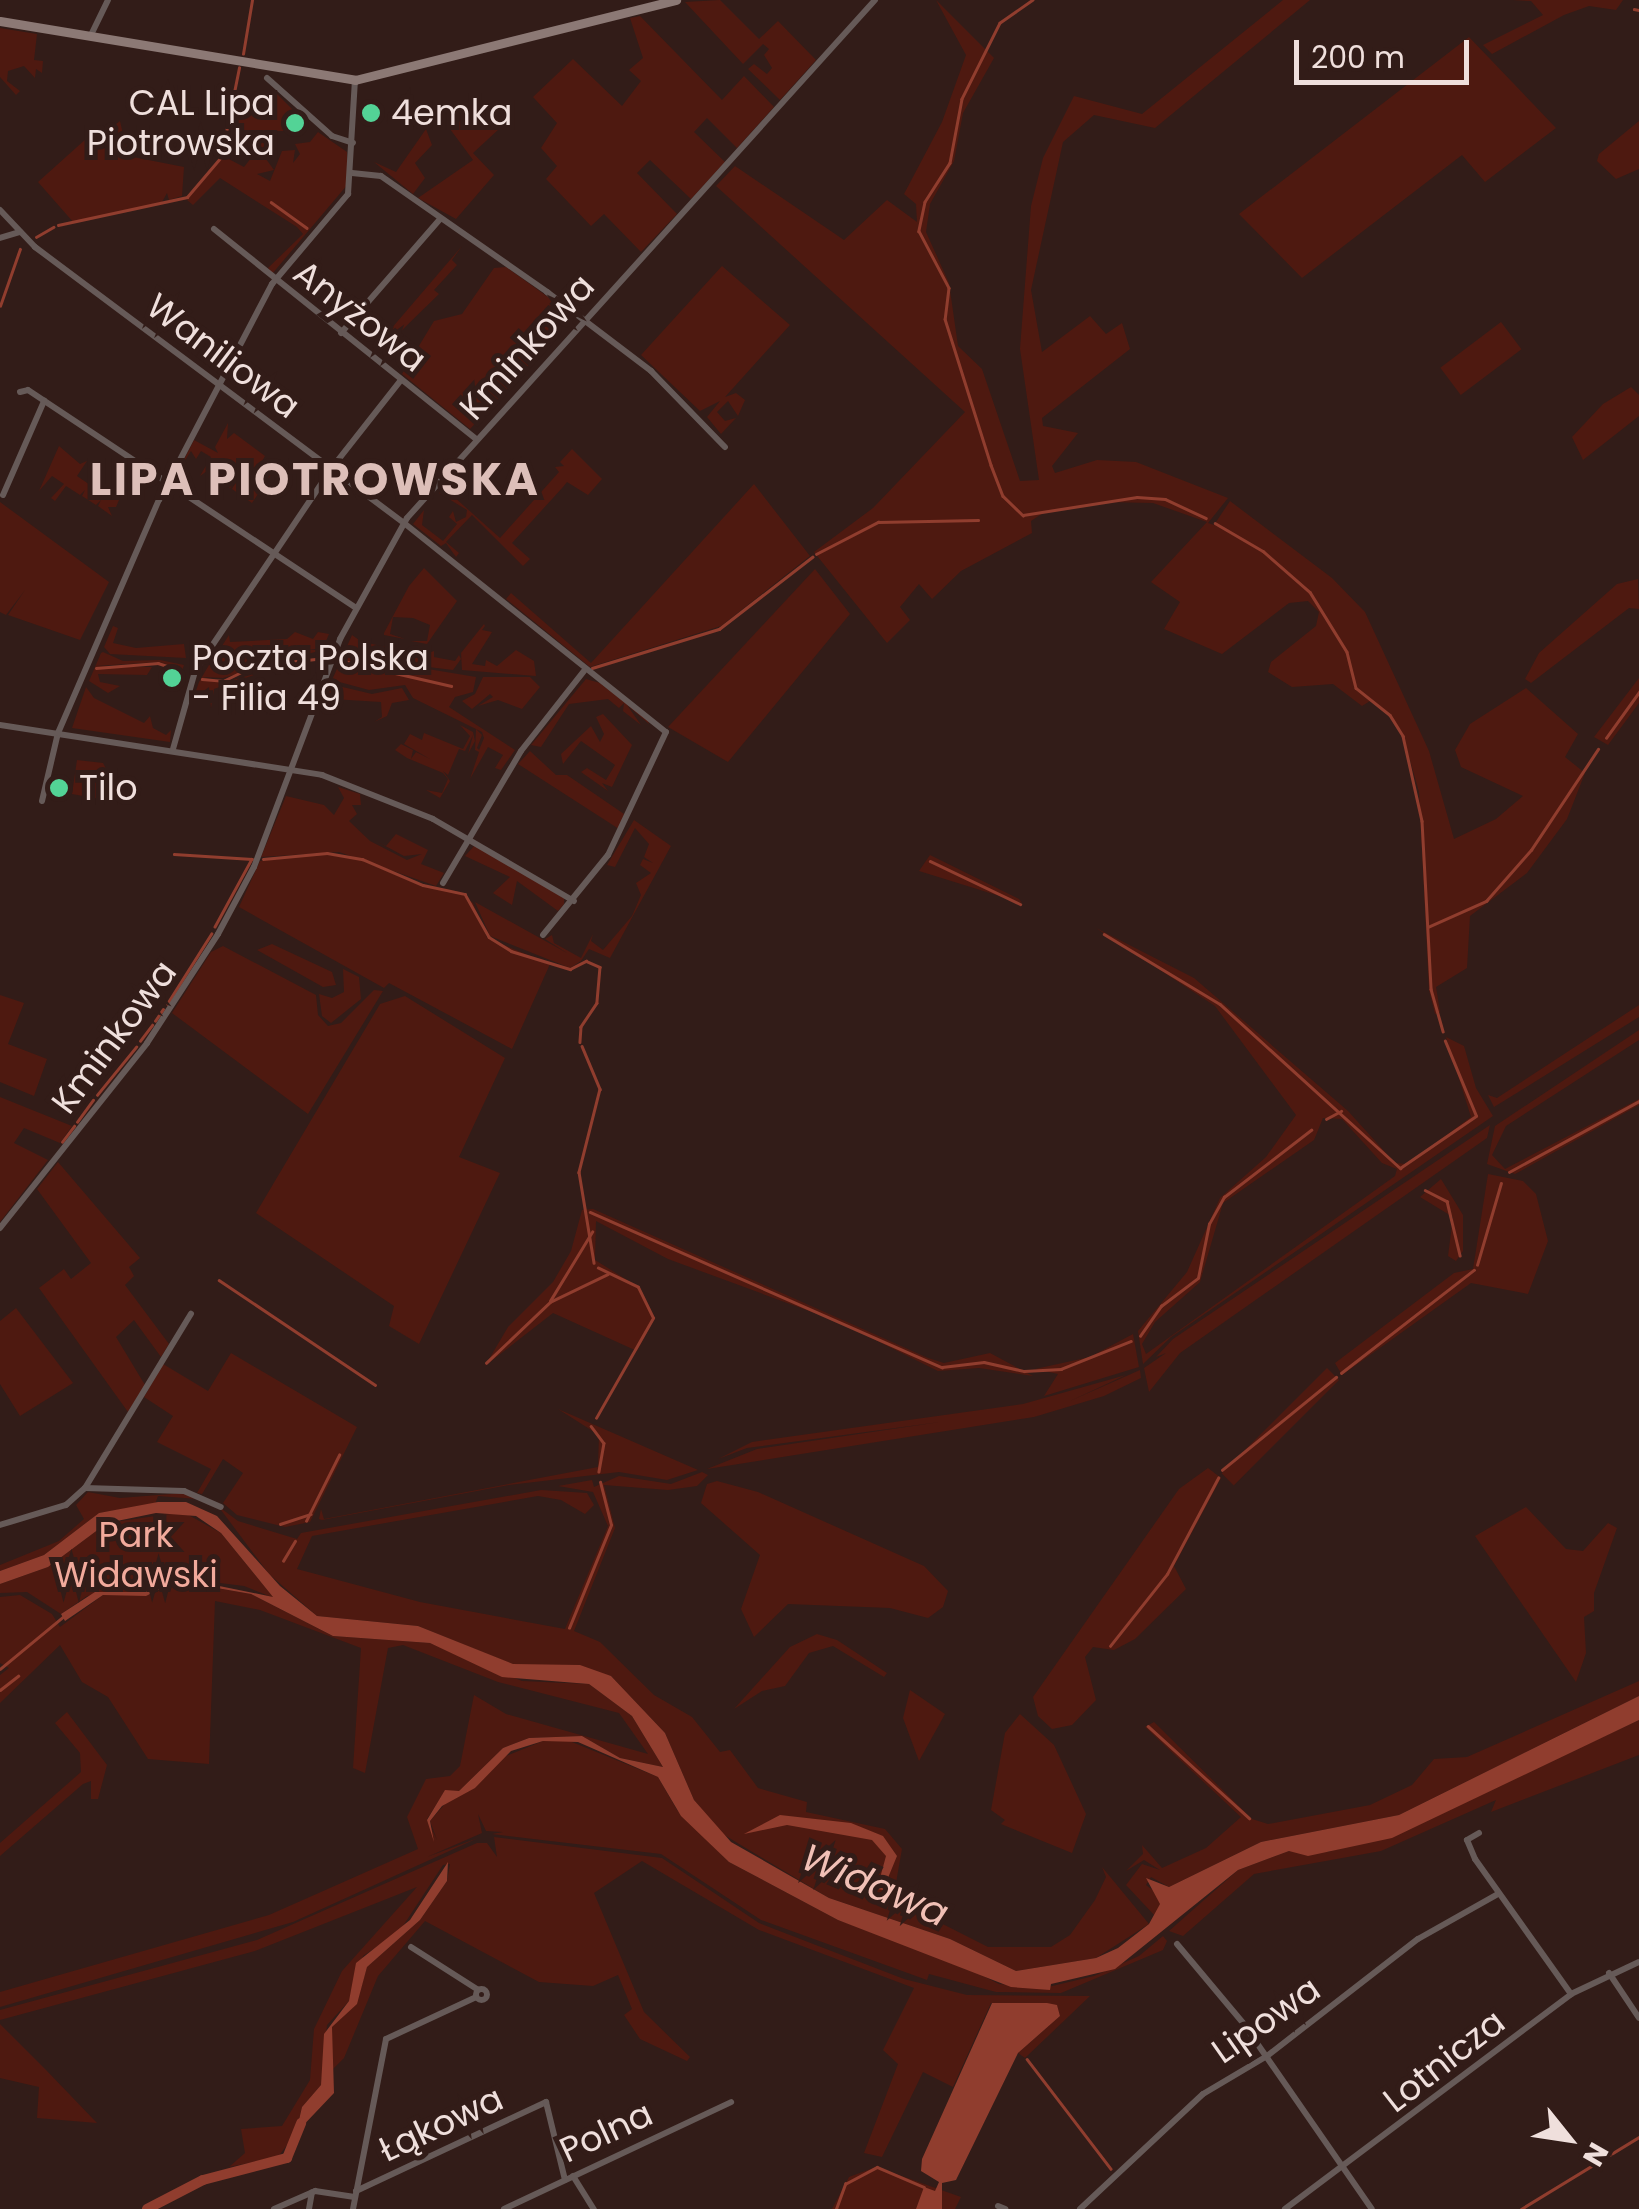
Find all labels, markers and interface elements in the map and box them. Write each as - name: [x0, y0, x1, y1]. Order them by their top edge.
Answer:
- scale bar: [1299, 20, 1474, 82]
- text: 200 m: [1311, 36, 1405, 79]
- place label: CAL Lipa Piotrowska: [87, 82, 275, 164]
- place label: 4emka: [391, 92, 512, 134]
- marker: 4emka: [360, 102, 382, 124]
- marker: CAL Lipa Piotrowska: [284, 112, 306, 134]
- street label: Anyżowa: [285, 251, 435, 381]
- street label: Kminkowa: [451, 266, 603, 428]
- street label: Waniliowa: [138, 285, 308, 427]
- district label: LIPA PIOTROWSKA: [90, 453, 540, 507]
- place label: Poczta Polska - Filia 49: [192, 637, 429, 719]
- marker: Poczta Polska - Filia 49: [161, 667, 183, 689]
- place label: Tilo: [79, 767, 138, 809]
- marker: Tilo: [48, 777, 70, 799]
- street label: Kminkowa: [43, 952, 185, 1122]
- park label: Park Widawski: [54, 1514, 218, 1596]
- water label: Widawa: [795, 1834, 955, 1936]
- street label: Lipowa: [1204, 1968, 1328, 2072]
- street label: Lotnicza: [1375, 2001, 1513, 2121]
- street label: Łąkowa: [372, 2077, 510, 2171]
- north arrow: [1519, 2089, 1619, 2189]
- street label: Polna: [553, 2092, 659, 2172]
- text: N: [1573, 2135, 1618, 2173]

